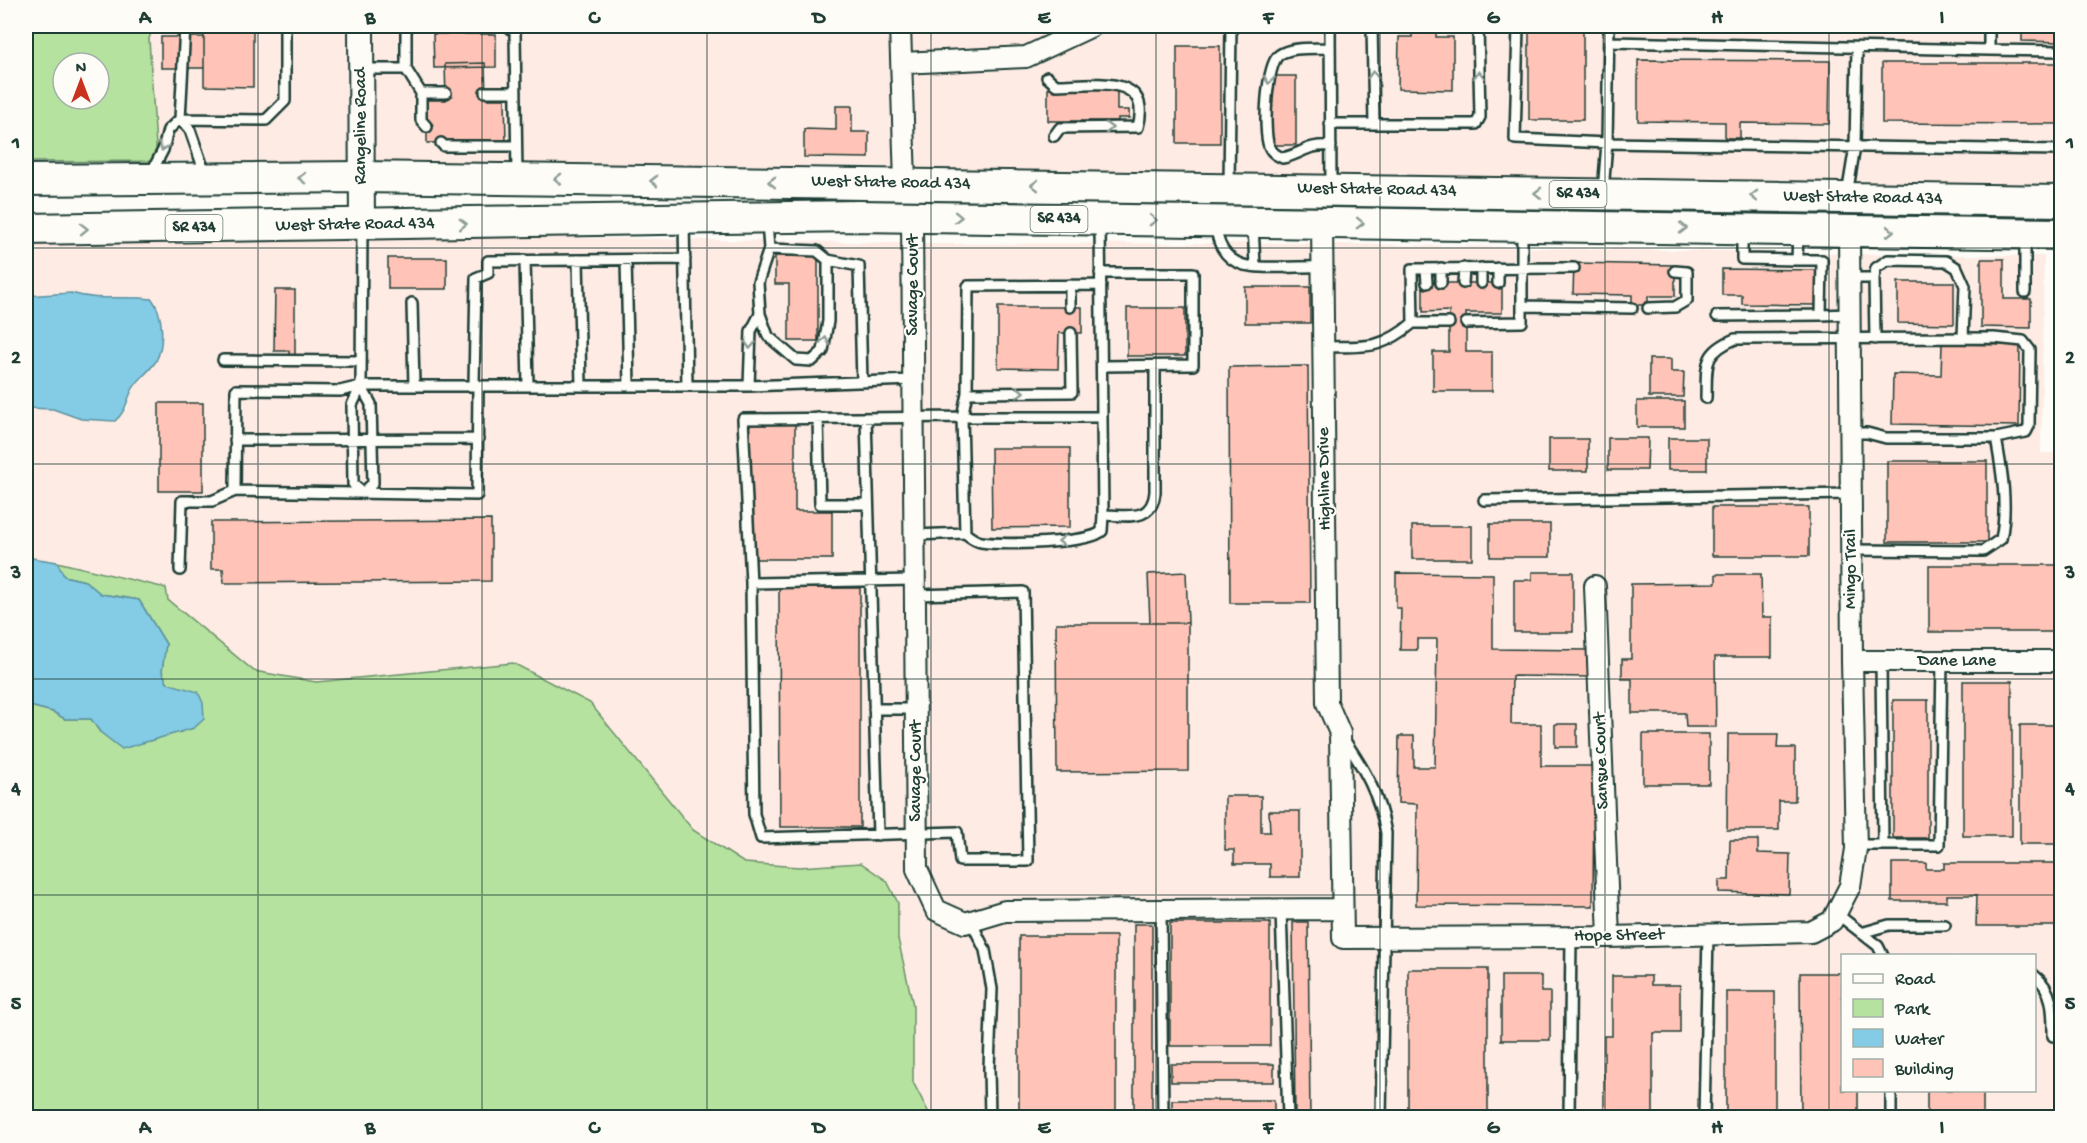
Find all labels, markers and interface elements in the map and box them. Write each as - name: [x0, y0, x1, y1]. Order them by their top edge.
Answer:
- text: A: [138, 8, 153, 31]
- text: B: [364, 8, 376, 31]
- text: C: [588, 8, 602, 31]
- text: D: [810, 8, 826, 31]
- text: E: [1038, 8, 1052, 31]
- text: F: [1262, 8, 1275, 31]
- text: G: [1487, 8, 1501, 31]
- text: H: [1711, 8, 1723, 31]
- text: I: [1940, 8, 1945, 31]
- north arrow: [51, 51, 111, 111]
- text: N: [76, 60, 87, 79]
- street label: Rangeline Road: [351, 66, 372, 184]
- one-way arrow: [1367, 70, 1380, 79]
- one-way arrow: [1473, 71, 1486, 80]
- one-way arrow: [1264, 75, 1276, 84]
- one-way arrow: [1104, 121, 1113, 134]
- text: 1: [11, 133, 20, 156]
- text: 1: [2065, 133, 2074, 156]
- one-way arrow: [158, 141, 170, 152]
- street label: West State Road 434: [811, 171, 971, 195]
- one-way arrow: [298, 172, 307, 184]
- one-way arrow: [554, 173, 563, 186]
- one-way arrow: [650, 175, 659, 187]
- one-way arrow: [767, 176, 776, 188]
- street label: West State Road 434: [1297, 178, 1457, 202]
- one-way arrow: [1030, 179, 1039, 191]
- road number: SR 434: [1550, 181, 1606, 207]
- street label: West State Road 434: [1783, 186, 1943, 210]
- one-way arrow: [1533, 187, 1542, 199]
- one-way arrow: [1749, 190, 1758, 202]
- road number: SR 434: [1030, 206, 1088, 232]
- one-way arrow: [954, 211, 963, 224]
- street label: West State Road 434: [275, 213, 435, 237]
- one-way arrow: [1149, 214, 1158, 226]
- road number: SR 434: [166, 215, 222, 241]
- one-way arrow: [458, 217, 467, 230]
- one-way arrow: [1356, 217, 1365, 229]
- one-way arrow: [1678, 222, 1687, 234]
- one-way arrow: [79, 223, 88, 235]
- one-way arrow: [1885, 225, 1894, 237]
- street label: Savage Court: [903, 233, 924, 336]
- one-way arrow: [818, 337, 830, 346]
- one-way arrow: [743, 341, 756, 350]
- text: 2: [11, 348, 21, 371]
- text: 2: [2065, 348, 2075, 371]
- one-way arrow: [1015, 386, 1024, 398]
- street label: Highline Drive: [1314, 426, 1336, 531]
- street label: Mingo Trail: [1841, 529, 1862, 609]
- one-way arrow: [1058, 535, 1067, 547]
- text: 3: [10, 563, 21, 586]
- text: 3: [2064, 563, 2075, 586]
- street label: Dane Lane: [1917, 651, 1997, 672]
- street label: Sansue Court: [1590, 711, 1614, 810]
- street label: Savage Court: [906, 719, 927, 822]
- text: 4: [10, 779, 21, 802]
- text: 4: [2064, 779, 2075, 802]
- street label: Hope Street: [1574, 925, 1666, 947]
- legend: [1841, 954, 2036, 1092]
- text: Road: [1895, 970, 1936, 991]
- text: 5: [11, 994, 22, 1017]
- text: 5: [2065, 994, 2076, 1017]
- text: Park: [1894, 1000, 1931, 1021]
- text: Water: [1895, 1030, 1945, 1051]
- text: Building: [1894, 1060, 1954, 1081]
- text: A: [138, 1118, 153, 1141]
- text: B: [364, 1118, 376, 1141]
- text: C: [588, 1118, 602, 1141]
- text: D: [810, 1118, 826, 1141]
- text: E: [1038, 1118, 1052, 1141]
- text: F: [1262, 1118, 1275, 1141]
- text: G: [1487, 1118, 1501, 1141]
- text: H: [1711, 1118, 1723, 1141]
- text: I: [1940, 1118, 1945, 1141]

